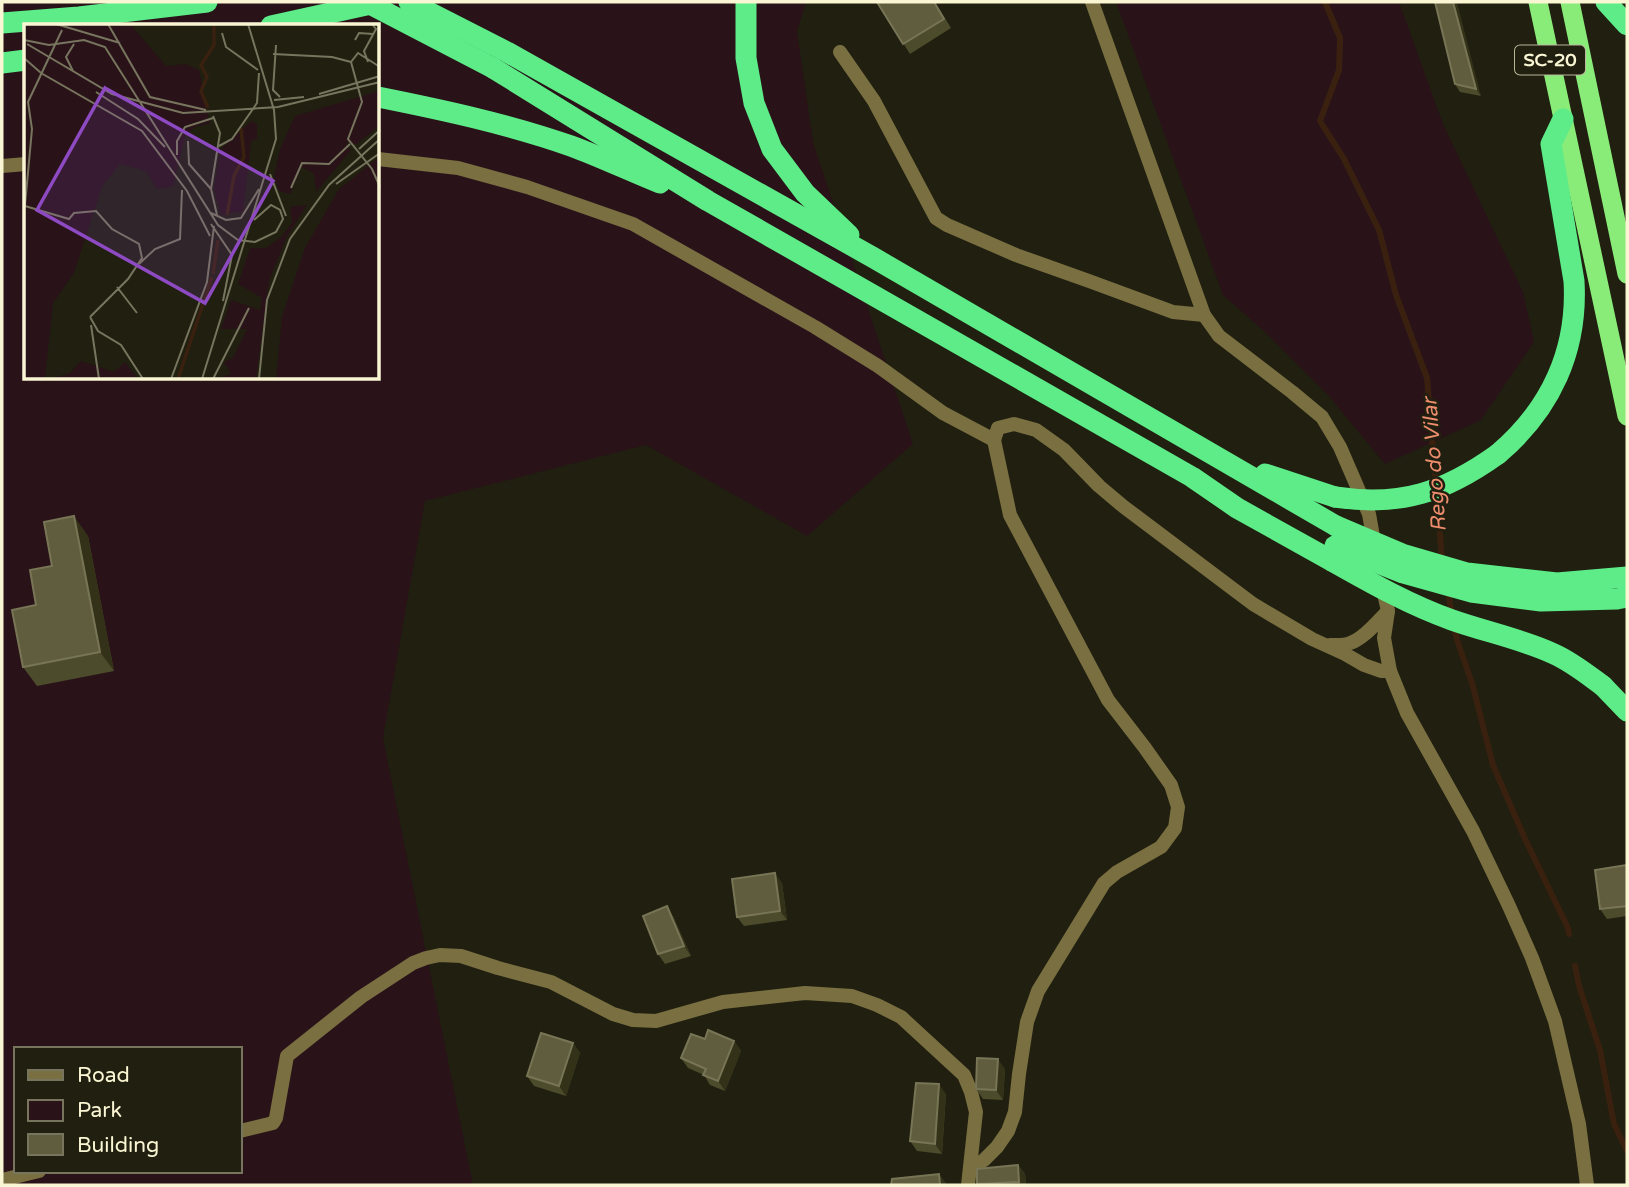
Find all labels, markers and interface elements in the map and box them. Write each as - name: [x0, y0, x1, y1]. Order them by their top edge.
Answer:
- inset map: [24, 24, 380, 380]
- road number: SC-20: [1515, 46, 1585, 74]
- water label: Rego do Vilar: [1417, 394, 1452, 533]
- legend: [14, 1047, 242, 1173]
- text: Road: [77, 1063, 130, 1088]
- text: Park: [77, 1098, 122, 1123]
- text: Building: [77, 1133, 159, 1158]

